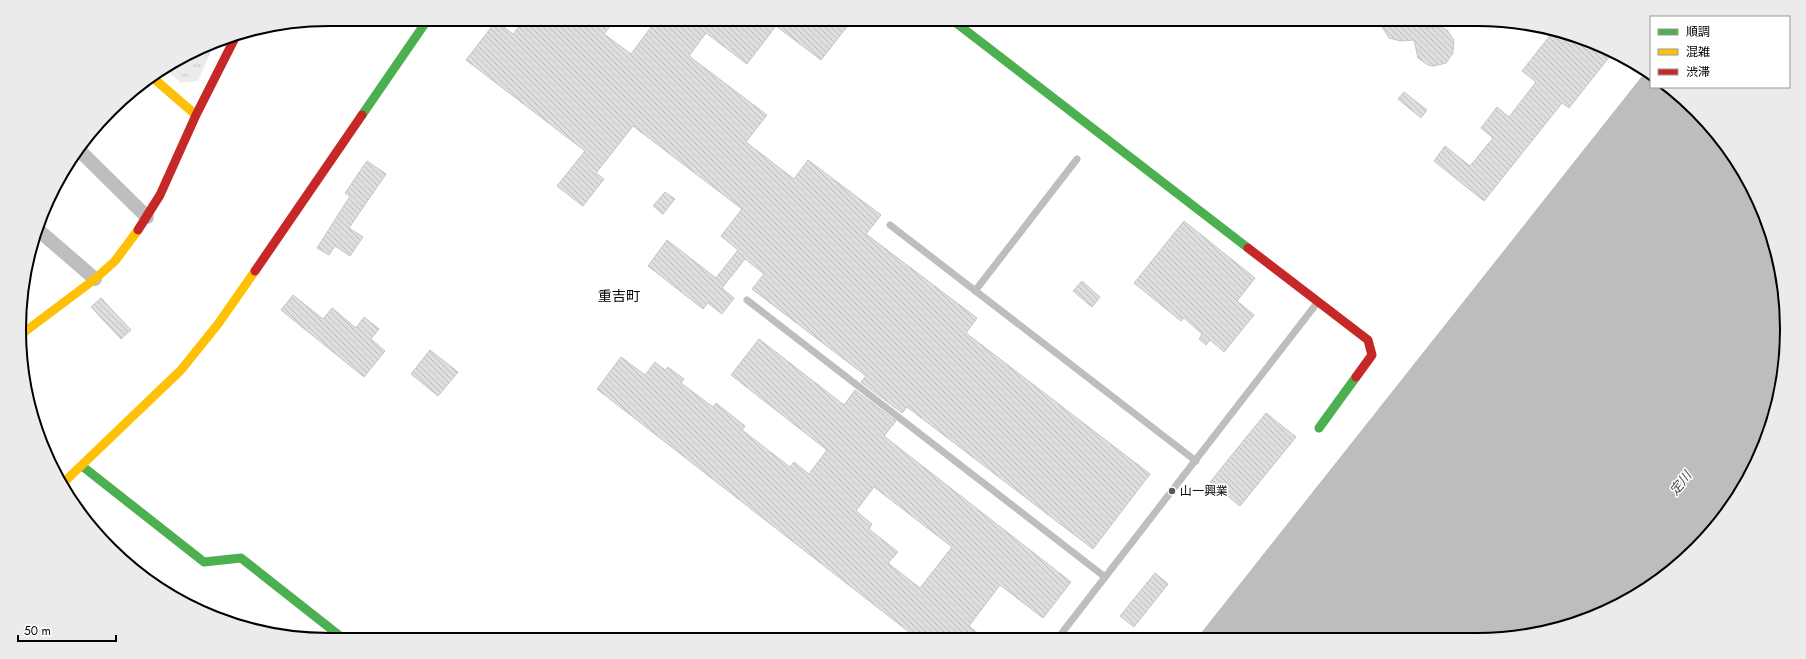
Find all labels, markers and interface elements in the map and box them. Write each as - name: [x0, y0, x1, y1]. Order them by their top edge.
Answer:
- legend: [1650, 16, 1790, 88]
- text: 順調: [1686, 23, 1710, 41]
- text: 混雑: [1686, 43, 1710, 61]
- text: 渋滞: [1686, 63, 1710, 81]
- district label: 重吉町: [598, 286, 640, 306]
- water label: 定川: [1665, 466, 1697, 499]
- place label: 山一興業: [1180, 482, 1228, 500]
- marker: 山一興業: [1167, 486, 1177, 496]
- scale bar: [18, 617, 116, 643]
- text: 50 m: [24, 622, 51, 640]

